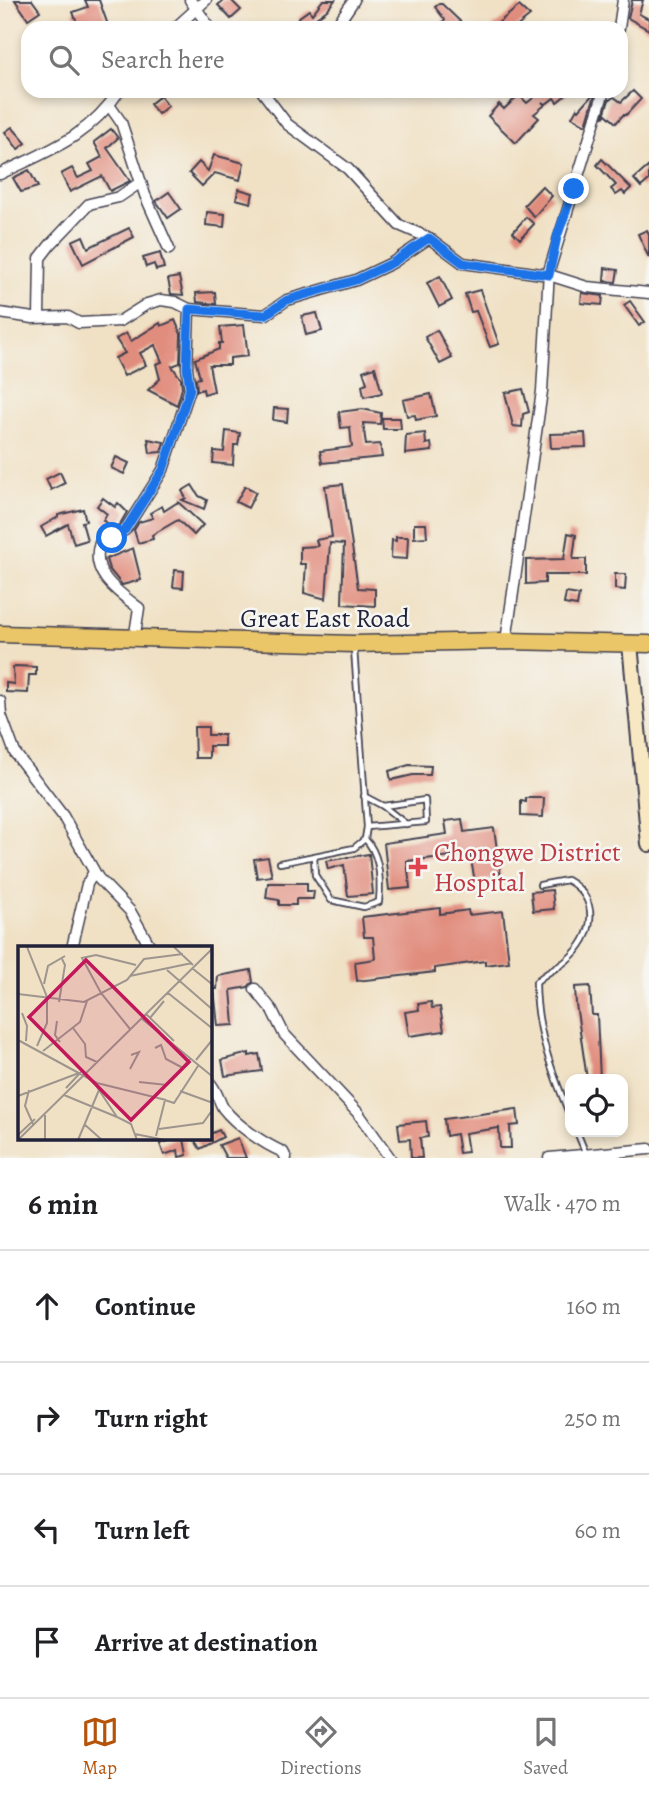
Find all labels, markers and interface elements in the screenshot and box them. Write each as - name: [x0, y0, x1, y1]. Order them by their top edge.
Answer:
- search box: [21, 21, 628, 98]
- icon: search: [45, 41, 83, 79]
- text: Search here: [101, 42, 225, 77]
- route end: [558, 173, 589, 204]
- route start: [96, 522, 127, 553]
- street label: Great East Road: [240, 601, 410, 636]
- place label: Chongwe District Hospital: [434, 835, 621, 900]
- marker: Chongwe District Hospital: [408, 857, 428, 877]
- inset map: [18, 946, 212, 1140]
- map controls: [565, 1074, 628, 1137]
- button: locate: [565, 1074, 628, 1137]
- text: 6 min: [28, 1184, 98, 1224]
- text: Walk · 470 m: [504, 1188, 621, 1219]
- icon: ahead: [28, 1287, 66, 1325]
- text: Continue: [95, 1289, 196, 1324]
- text: 160 m: [567, 1291, 621, 1322]
- icon: right: [28, 1399, 66, 1437]
- text: Turn right: [95, 1401, 208, 1436]
- text: 250 m: [564, 1403, 621, 1434]
- icon: left: [28, 1511, 66, 1549]
- text: Turn left: [95, 1513, 190, 1548]
- text: 60 m: [574, 1515, 621, 1546]
- icon: arrive: [28, 1623, 66, 1661]
- text: Arrive at destination: [95, 1625, 318, 1660]
- tab: Map: [81, 1713, 119, 1781]
- tab: Directions: [280, 1713, 362, 1781]
- tab: Saved: [523, 1713, 568, 1781]

